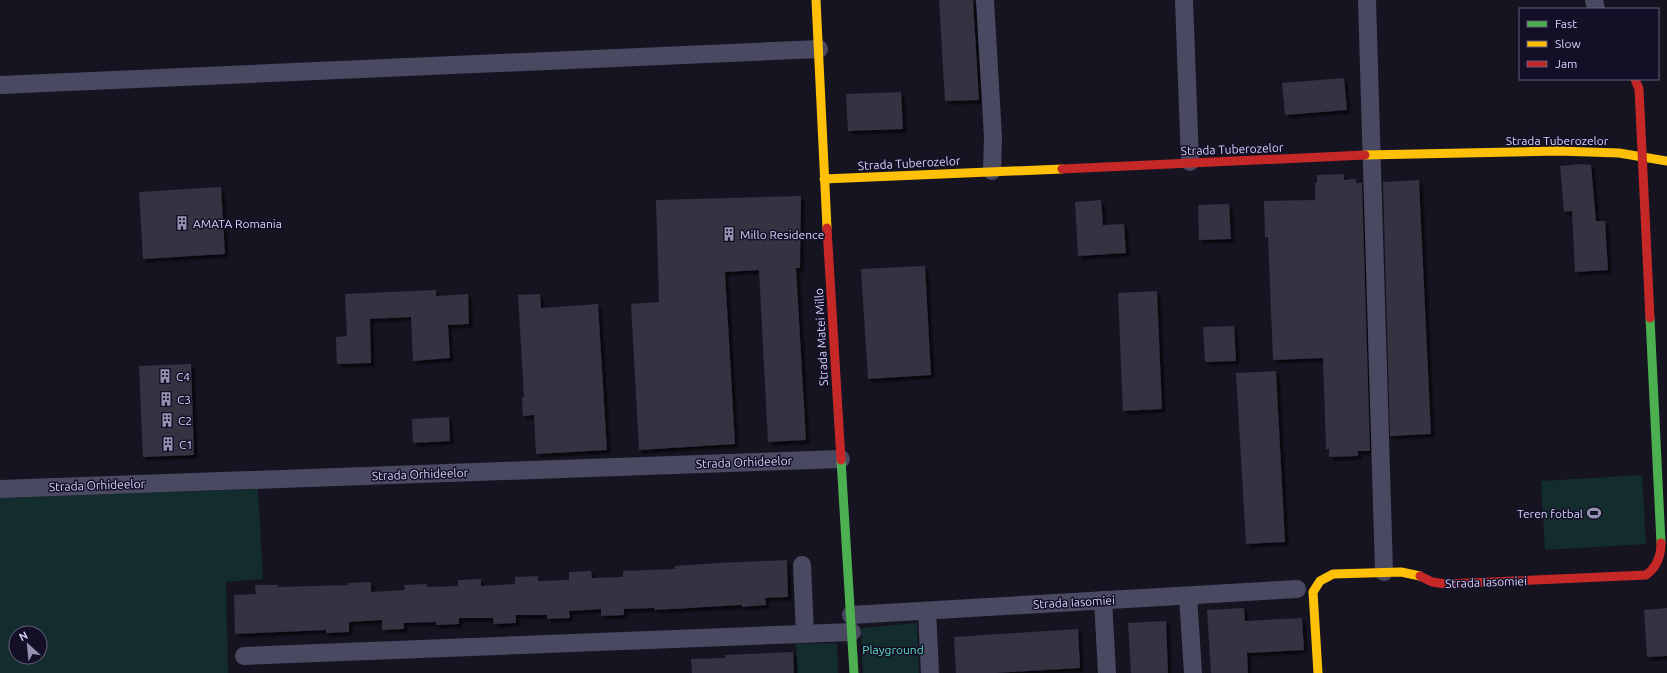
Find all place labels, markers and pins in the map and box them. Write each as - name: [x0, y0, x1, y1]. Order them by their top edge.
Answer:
- building icon: AMATA Romania: [174, 215, 190, 231]
- place label: AMATA Romania: [193, 217, 282, 230]
- building icon: Millo Residence: [721, 226, 737, 242]
- place label: Millo Residence: [740, 228, 824, 241]
- building icon: C4: [157, 368, 173, 384]
- place label: C4: [176, 370, 190, 383]
- building icon: C3: [158, 391, 174, 407]
- place label: C3: [177, 393, 191, 406]
- building icon: C2: [159, 412, 175, 428]
- place label: C2: [178, 414, 192, 427]
- building icon: C1: [160, 436, 176, 452]
- place label: C1: [179, 438, 193, 451]
- sports icon: Teren fotbal: [1586, 505, 1602, 521]
- place label: Teren fotbal: [1517, 507, 1583, 520]

